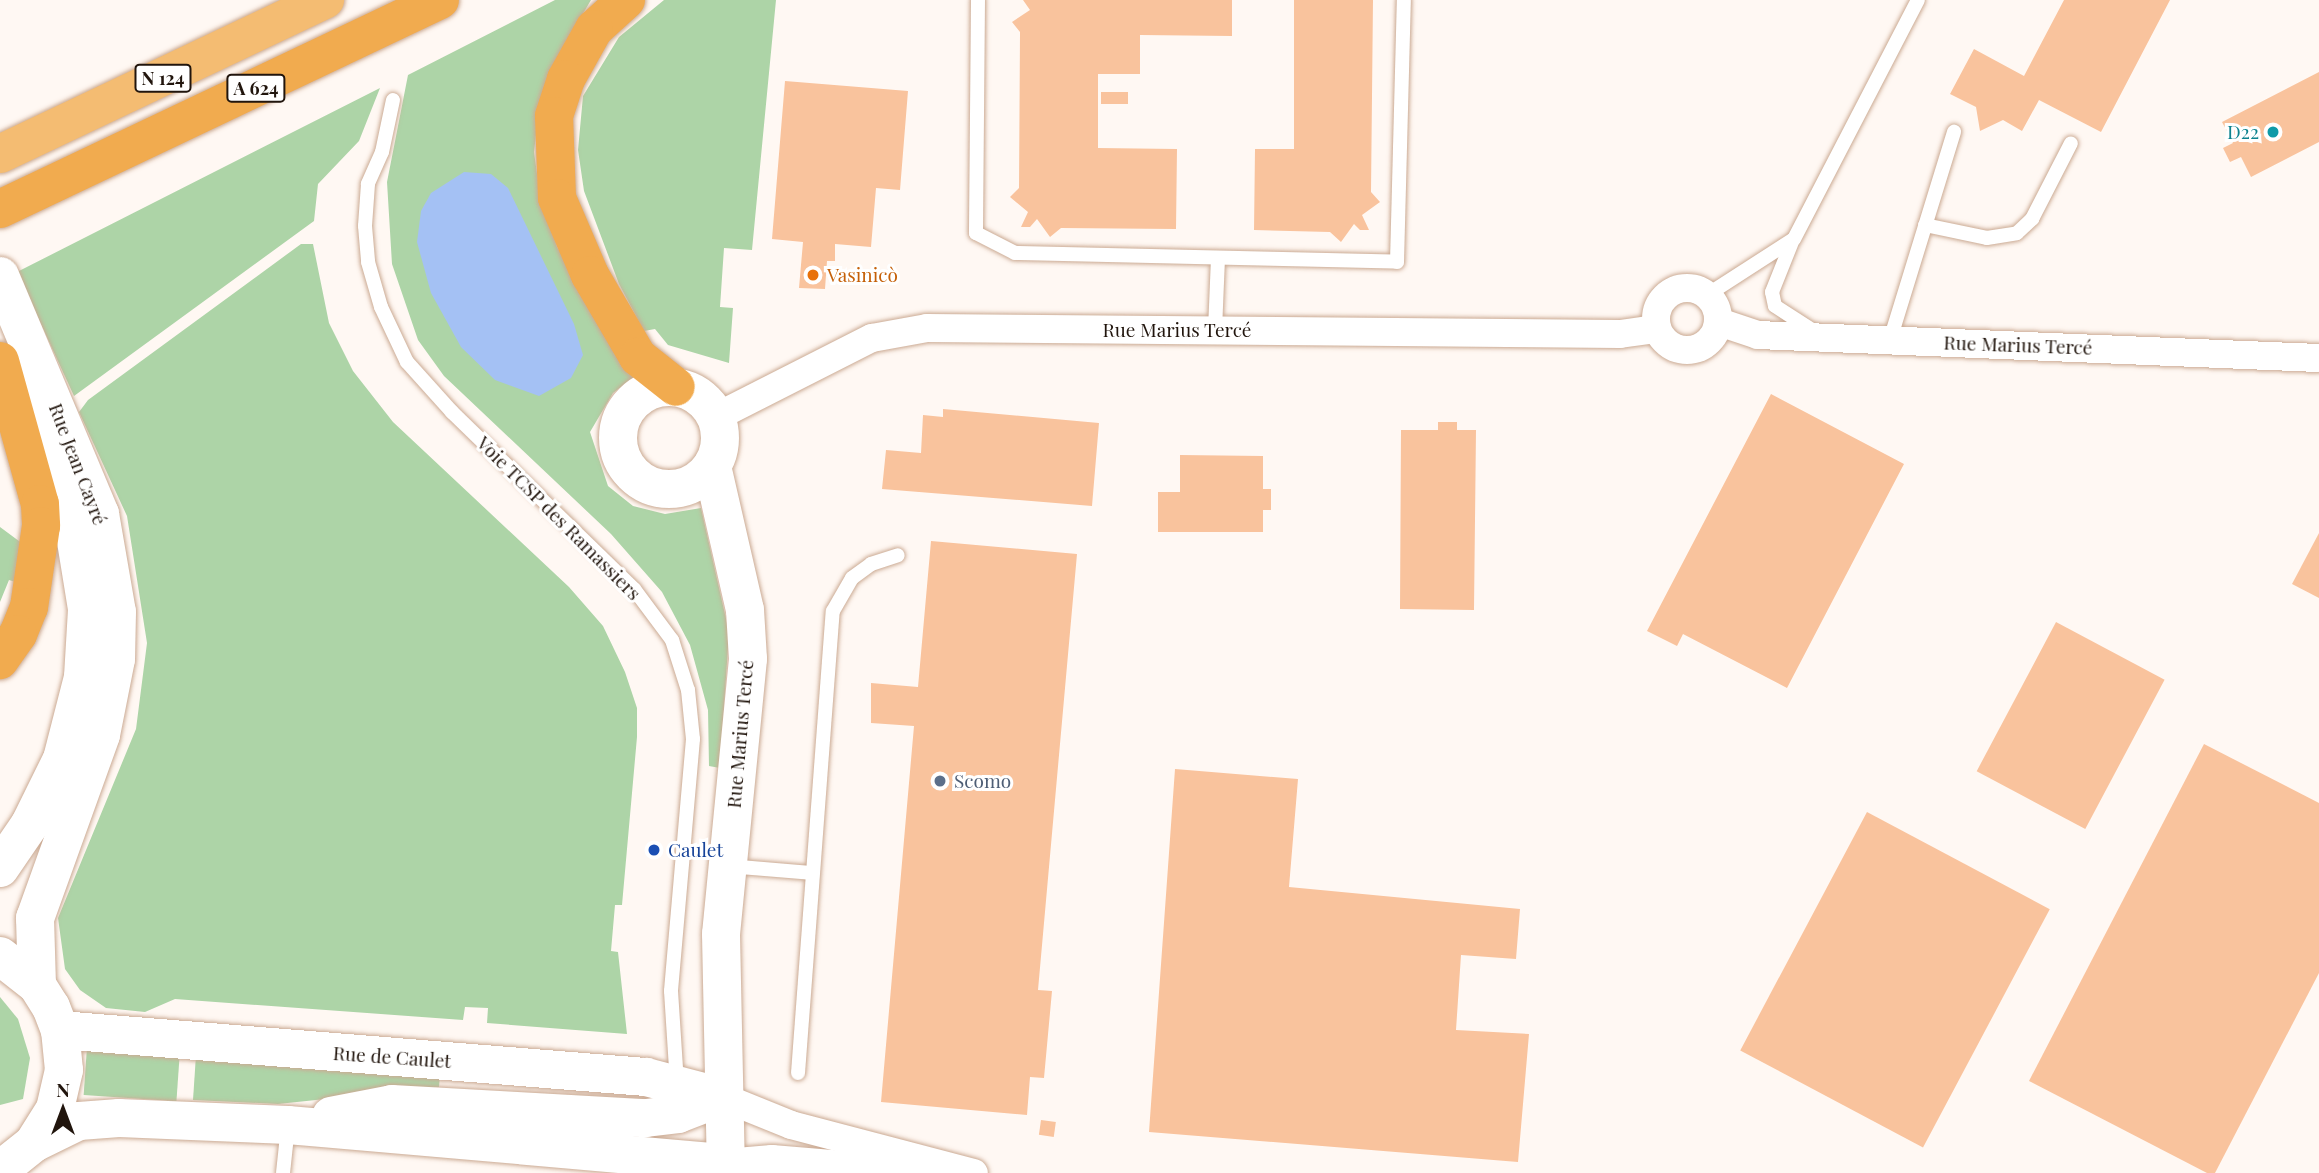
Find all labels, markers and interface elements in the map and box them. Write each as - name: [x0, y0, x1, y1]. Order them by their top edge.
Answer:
- road number: N 124: [133, 64, 193, 92]
- road number: A 624: [226, 74, 286, 102]
- place label: D22: [2227, 121, 2259, 143]
- marker: D22: [2265, 124, 2281, 140]
- place label: Vasinicò: [827, 264, 898, 286]
- marker: Vasinicò: [805, 267, 821, 283]
- street label: Rue Marius Tercé: [1102, 319, 1252, 341]
- street label: Rue Marius Tercé: [1943, 331, 2093, 359]
- street label: Rue Jean Cayré: [44, 400, 112, 528]
- street label: Voie TCSP des Ramassiers: [472, 431, 646, 605]
- street label: Rue Marius Tercé: [722, 659, 758, 809]
- place label: Scomo: [954, 770, 1011, 792]
- marker: Scomo: [932, 773, 948, 789]
- place label: Caulet: [668, 839, 723, 861]
- marker: Caulet: [646, 842, 662, 858]
- street label: Rue de Caulet: [332, 1042, 452, 1072]
- north arrow: [28, 1075, 98, 1145]
- text: N: [56, 1076, 70, 1102]

